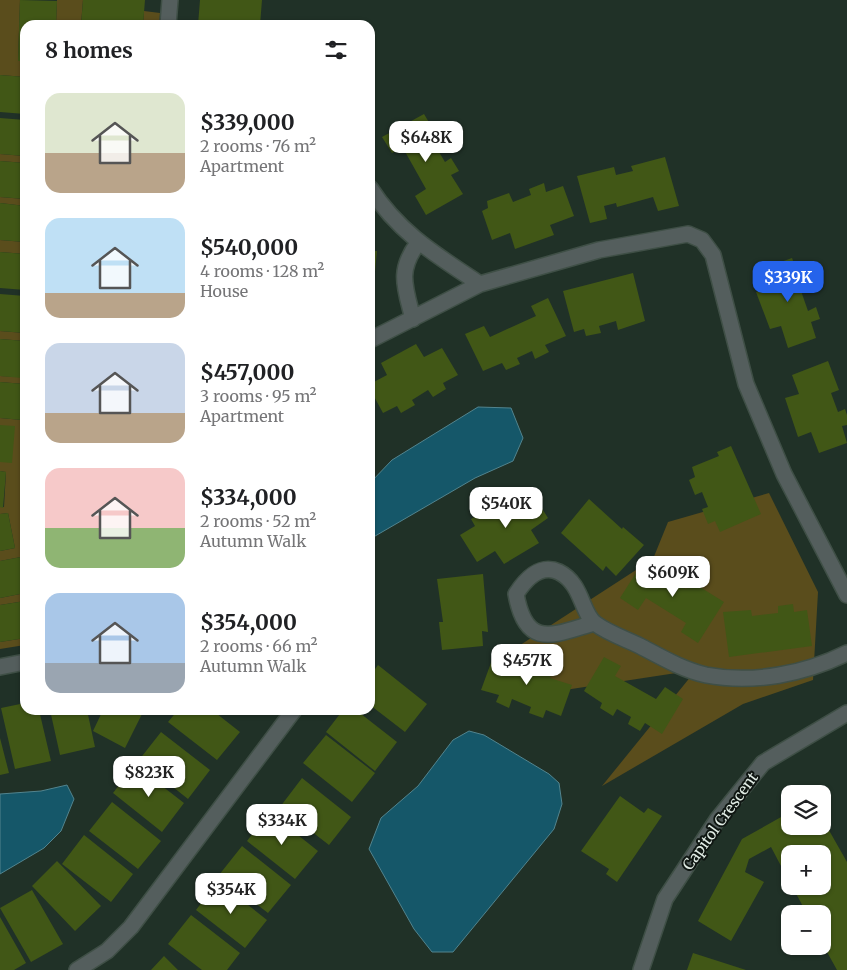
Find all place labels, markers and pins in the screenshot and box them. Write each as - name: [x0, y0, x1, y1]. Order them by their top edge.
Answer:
- pin: $648K: [391, 120, 461, 163]
- pin: $339K: [753, 260, 823, 303]
- pin: $540K: [471, 486, 541, 529]
- pin: $609K: [638, 556, 708, 598]
- pin: $457K: [492, 644, 562, 686]
- pin: $823K: [114, 756, 184, 798]
- pin: $334K: [247, 804, 317, 846]
- pin: $354K: [196, 872, 266, 915]

